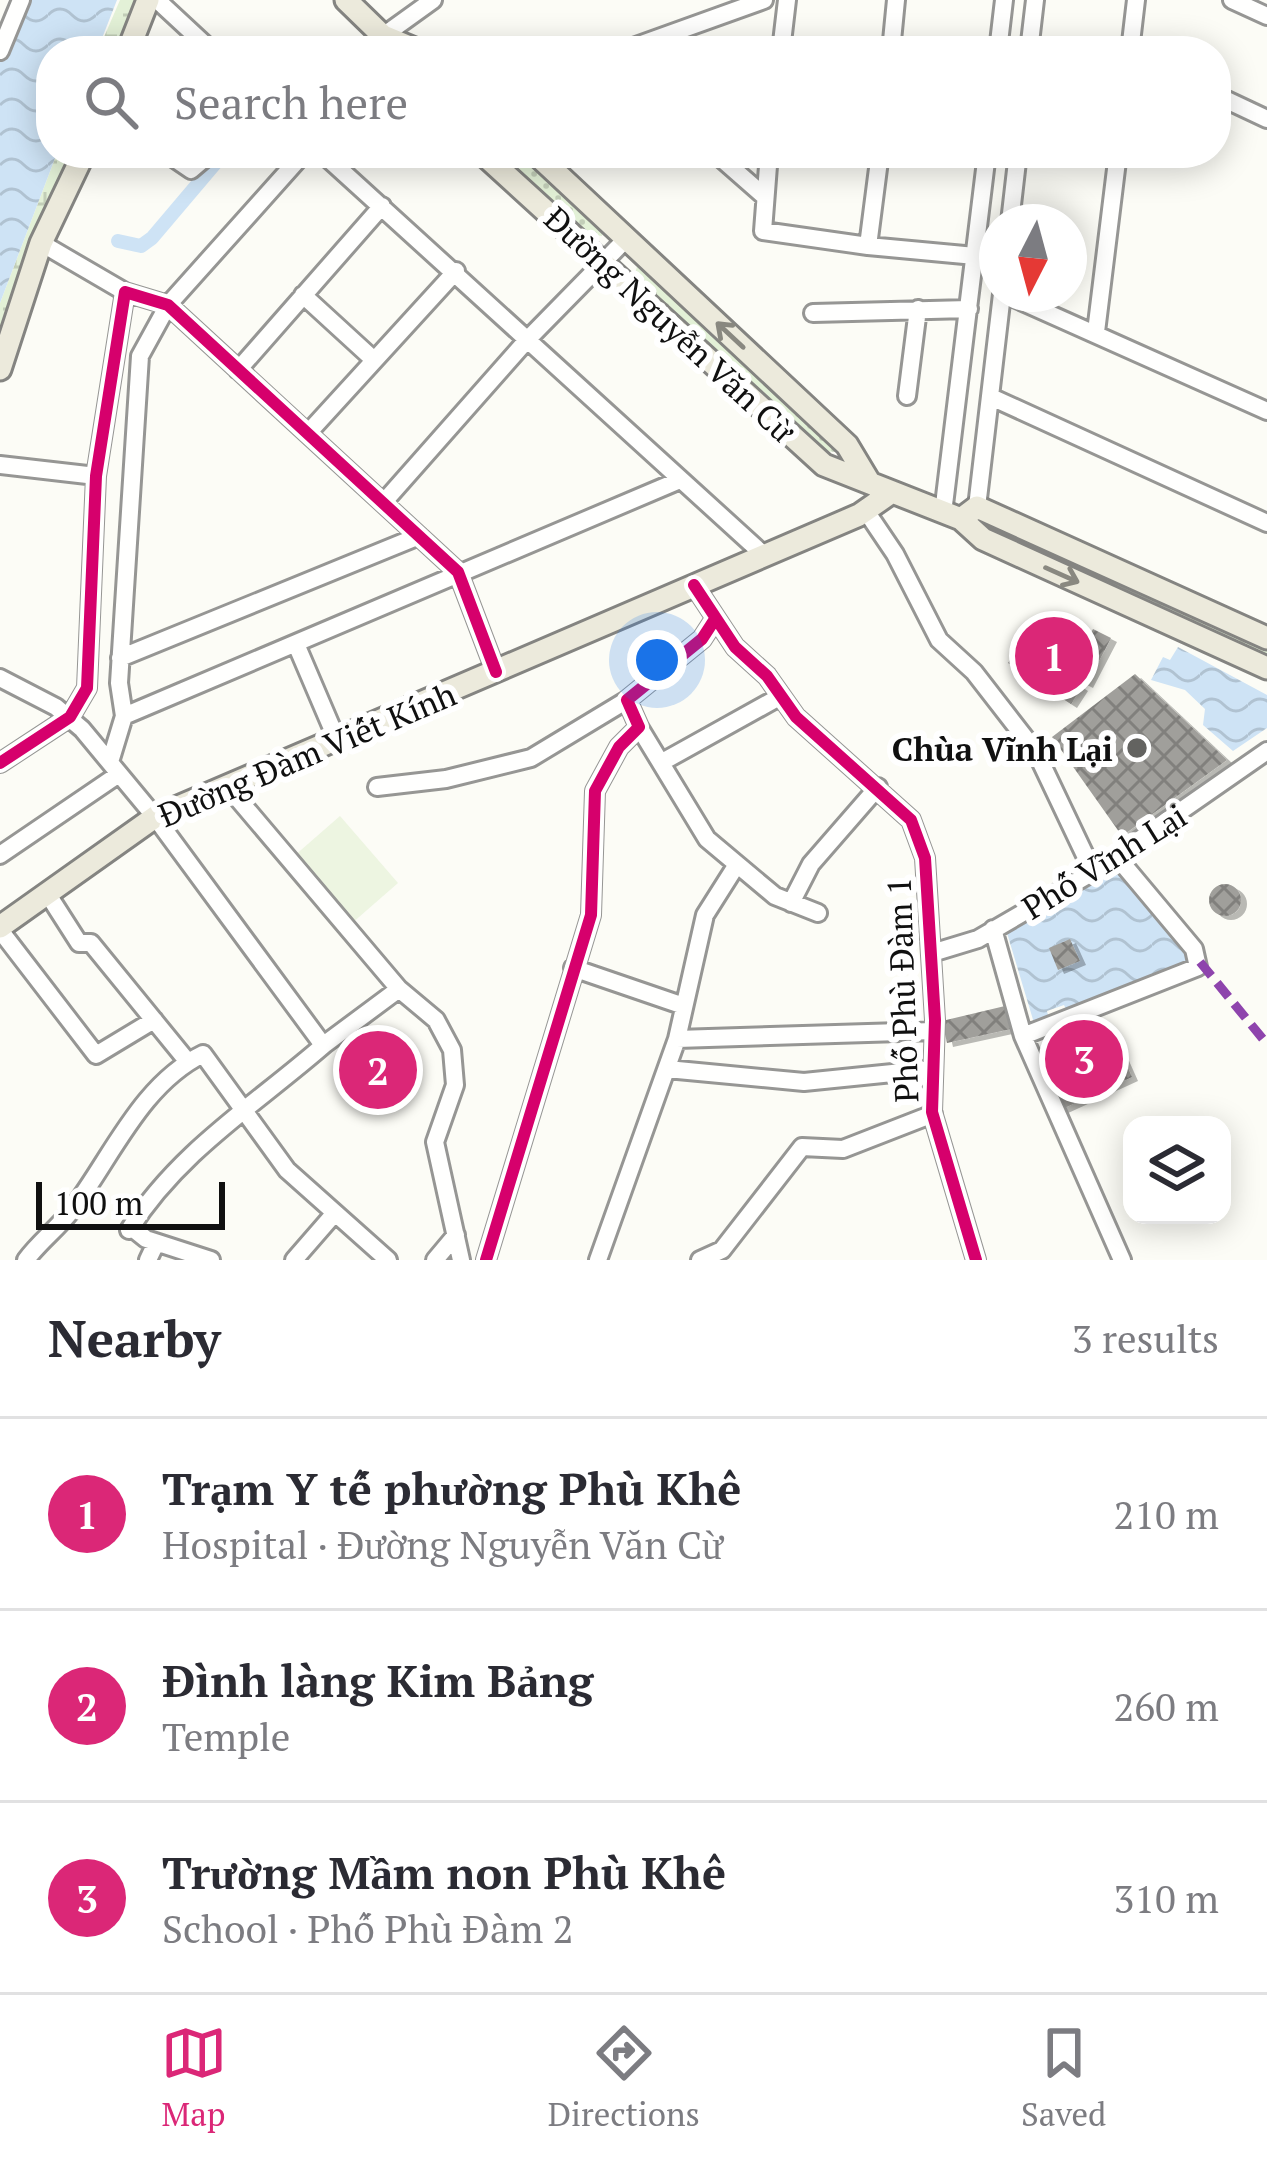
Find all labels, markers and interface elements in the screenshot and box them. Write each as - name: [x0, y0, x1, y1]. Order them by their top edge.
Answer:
- search box: [36, 36, 1231, 168]
- icon: search: [78, 69, 144, 135]
- text: Search here: [174, 72, 408, 132]
- street label: Đường Nguyễn Văn Cừ: [536, 197, 805, 452]
- north arrow: [979, 204, 1087, 312]
- one-way arrow: [716, 321, 746, 349]
- one-way arrow: [1044, 565, 1080, 587]
- pin: 1: [1015, 611, 1093, 701]
- your location: [627, 630, 687, 690]
- street label: Đường Đàm Viết Kính: [152, 672, 462, 836]
- place label: Chùa Vĩnh Lại: [892, 727, 1113, 770]
- marker: Chùa Vĩnh Lại: [1124, 735, 1150, 761]
- street label: Phố Vĩnh Lại: [1014, 794, 1194, 928]
- street label: Phố Phù Đàm 1: [877, 877, 927, 1103]
- pin: 3: [1045, 1014, 1123, 1104]
- pin: 2: [339, 1025, 417, 1115]
- map controls: [1123, 1116, 1231, 1224]
- button: layers: [1123, 1116, 1231, 1224]
- scale bar: [36, 1176, 225, 1229]
- text: 100 m: [54, 1181, 143, 1224]
- text: Nearby: [48, 1304, 221, 1372]
- text: 3 results: [1072, 1312, 1219, 1364]
- text: Trạm Y tế phường Phù Khê: [162, 1458, 741, 1518]
- text: 1: [76, 1488, 98, 1540]
- text: 210 m: [1114, 1488, 1219, 1540]
- text: Hospital · Đường Nguyễn Văn Cừ: [162, 1518, 723, 1570]
- text: Đình làng Kim Bảng: [162, 1650, 593, 1710]
- text: 2: [76, 1680, 98, 1732]
- text: 260 m: [1114, 1680, 1219, 1732]
- text: Temple: [162, 1710, 290, 1762]
- text: Trường Mầm non Phù Khê: [162, 1842, 726, 1902]
- text: 3: [76, 1872, 98, 1924]
- text: 310 m: [1114, 1872, 1219, 1924]
- text: School · Phố Phù Đàm 2: [162, 1902, 574, 1954]
- tab: Map: [161, 2020, 227, 2135]
- tab: Directions: [548, 2020, 700, 2135]
- tab: Saved: [1021, 2020, 1106, 2135]

